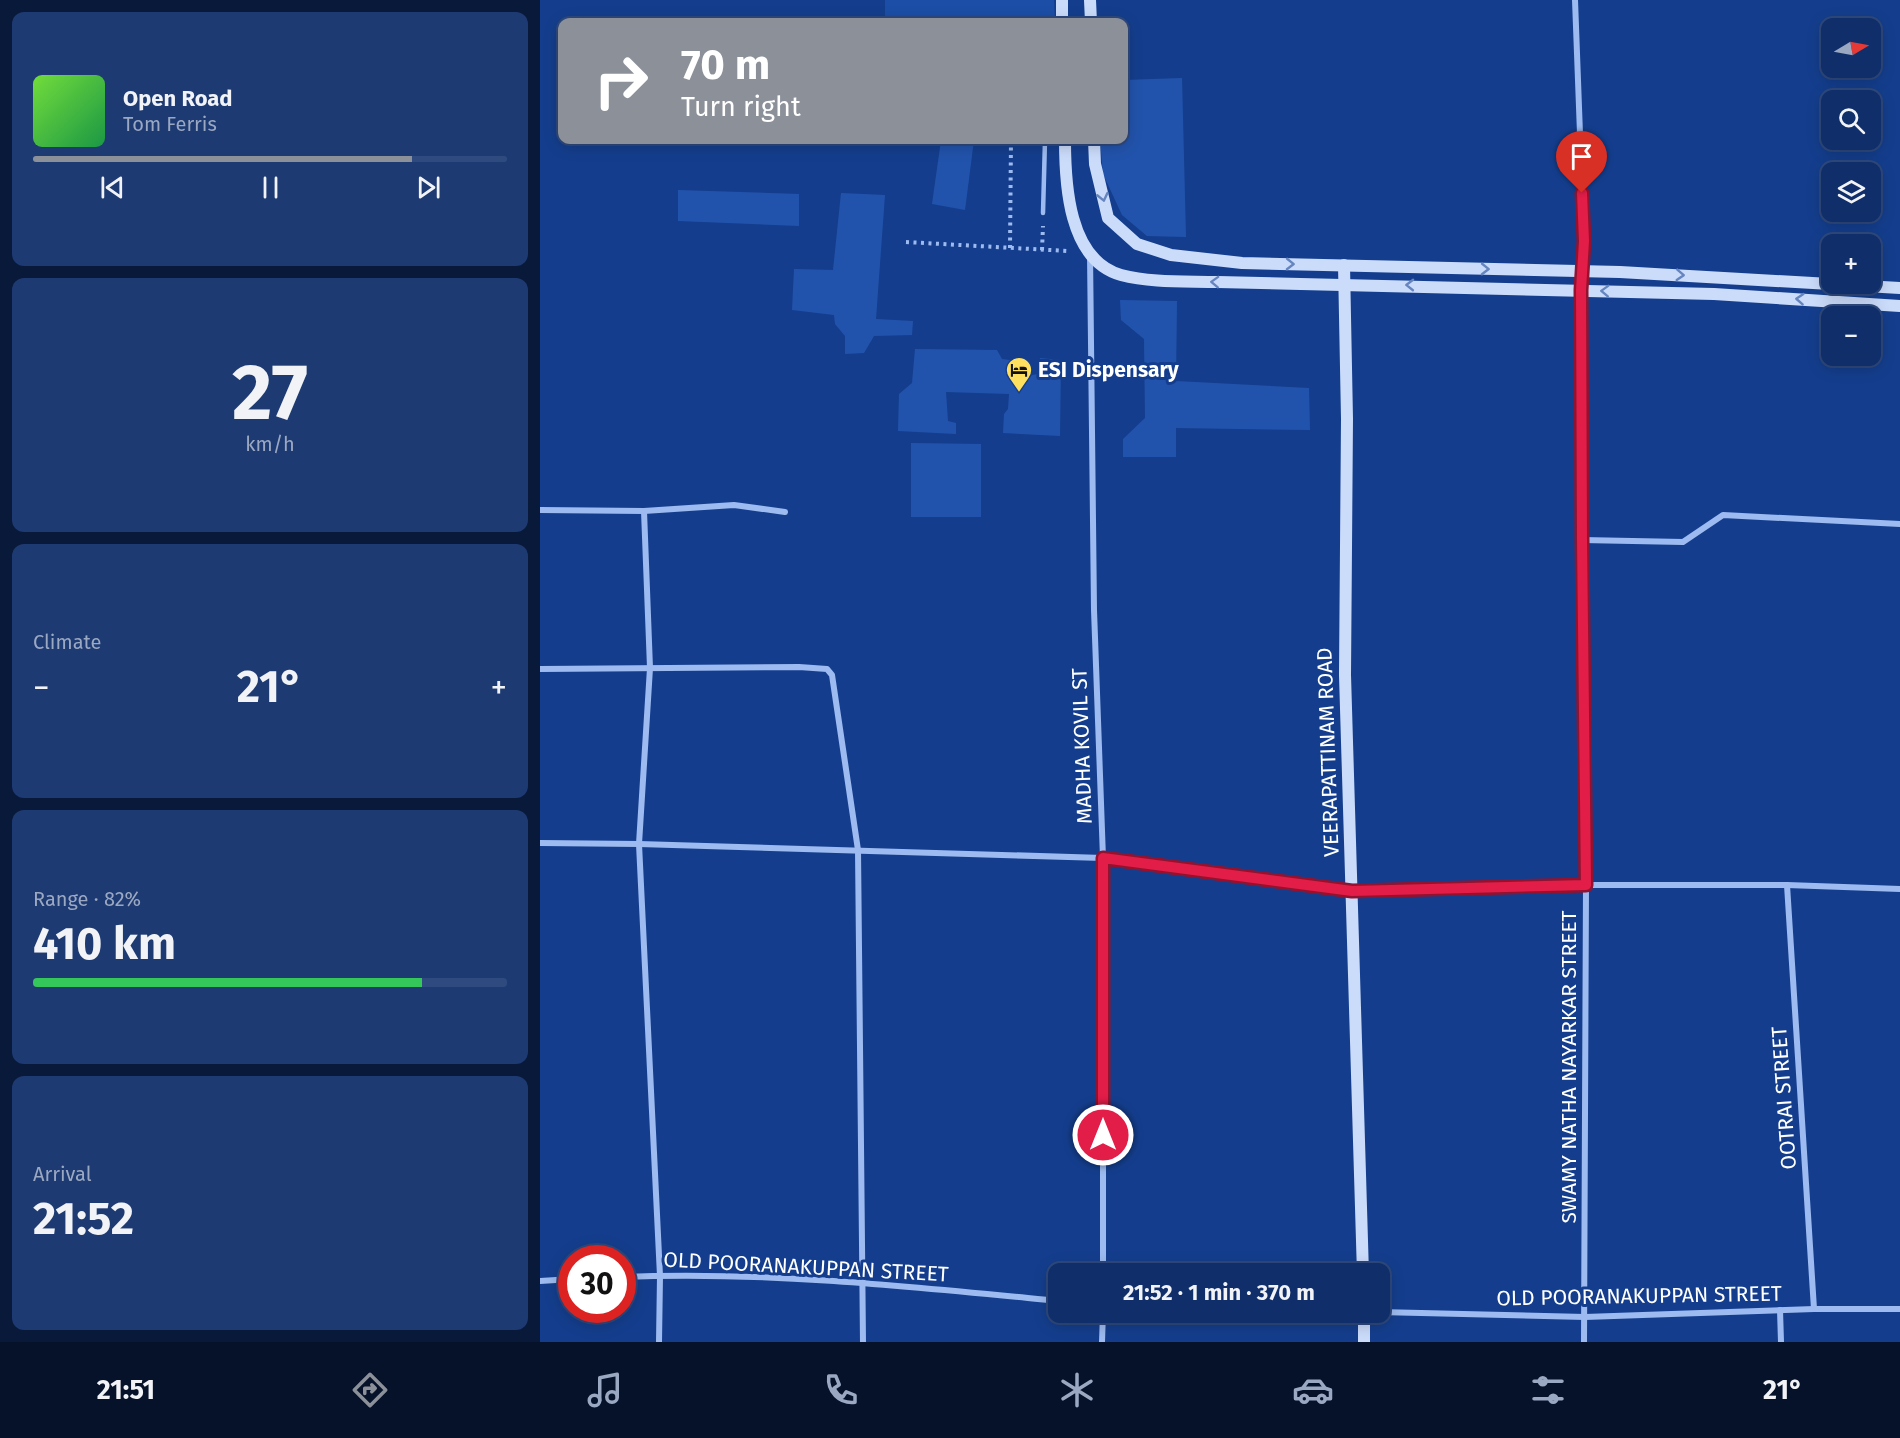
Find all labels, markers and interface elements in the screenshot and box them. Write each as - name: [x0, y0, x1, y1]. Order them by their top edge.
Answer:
- north arrow: [1821, 18, 1881, 78]
- map controls: [1821, 18, 1881, 366]
- text: 70 m: [681, 40, 770, 90]
- icon: right: [582, 42, 660, 120]
- text: Open Road: [123, 85, 233, 112]
- button: search: [1821, 90, 1881, 150]
- text: Turn right: [681, 91, 801, 123]
- text: Tom Ferris: [123, 112, 217, 136]
- pin: [1556, 131, 1607, 193]
- icon: arrive: [1565, 140, 1598, 173]
- button: layers: [1821, 162, 1881, 222]
- icon: previous: [96, 171, 129, 204]
- icon: pause: [254, 171, 287, 204]
- icon: next: [412, 171, 445, 204]
- one-way arrow: [1096, 192, 1109, 202]
- button: +: [1821, 234, 1881, 294]
- one-way arrow: [1286, 258, 1295, 270]
- one-way arrow: [1480, 263, 1489, 276]
- one-way arrow: [1675, 269, 1684, 282]
- one-way arrow: [1211, 276, 1220, 288]
- one-way arrow: [1406, 279, 1415, 292]
- one-way arrow: [1600, 285, 1609, 297]
- one-way arrow: [1795, 293, 1804, 306]
- button: −: [1821, 306, 1881, 366]
- text: 27: [232, 346, 308, 440]
- hotel icon: ESI Dispensary: [1004, 355, 1034, 393]
- place label: ESI Dispensary: [1038, 357, 1179, 383]
- text: km/h: [245, 432, 295, 456]
- text: Climate: [33, 630, 101, 654]
- street label: VEERAPATTINAM ROAD: [1311, 647, 1345, 857]
- text: 21°: [237, 660, 303, 714]
- street label: MADHA KOVIL ST: [1066, 667, 1098, 824]
- text: −: [33, 668, 50, 708]
- text: +: [491, 668, 507, 708]
- text: Range · 82%: [33, 887, 141, 911]
- street label: SWAMY NATHA NAYARKAR STREET: [1556, 910, 1582, 1223]
- text: 410 km: [33, 917, 176, 971]
- street label: OOTRAI STREET: [1766, 1025, 1802, 1171]
- position arrow: [1071, 1103, 1135, 1167]
- text: Arrival: [33, 1162, 92, 1186]
- text: 21:52: [33, 1192, 134, 1246]
- speed limit sign: 30: [558, 1245, 636, 1323]
- street label: OLD POORANAKUPPAN STREET: [663, 1247, 949, 1287]
- text: 21:52 · 1 min · 370 m: [1123, 1279, 1315, 1306]
- street label: OLD POORANAKUPPAN STREET: [1496, 1281, 1782, 1311]
- icon: directions: [349, 1369, 391, 1411]
- icon: music: [584, 1369, 626, 1411]
- icon: phone: [820, 1369, 862, 1411]
- icon: climate: [1056, 1369, 1098, 1411]
- icon: car: [1292, 1369, 1334, 1411]
- icon: filters: [1527, 1369, 1569, 1411]
- text: 21:51: [97, 1374, 155, 1406]
- text: 21°: [1763, 1374, 1803, 1406]

